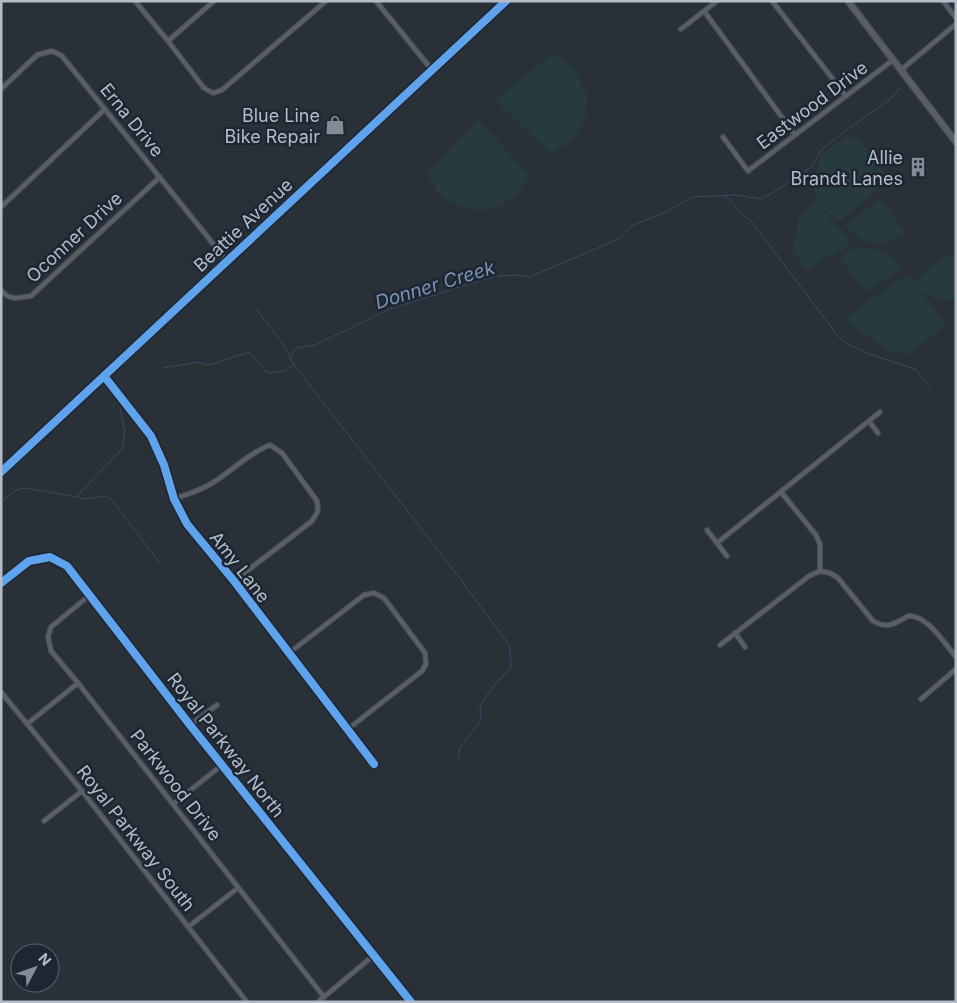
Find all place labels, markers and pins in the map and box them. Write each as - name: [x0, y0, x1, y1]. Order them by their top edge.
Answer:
- place label: Blue Line Bike Repair: [225, 105, 320, 147]
- shop icon: Blue Line Bike Repair: [324, 114, 346, 136]
- place label: Allie Brandt Lanes: [791, 147, 903, 189]
- building icon: Allie Brandt Lanes: [907, 156, 929, 178]

